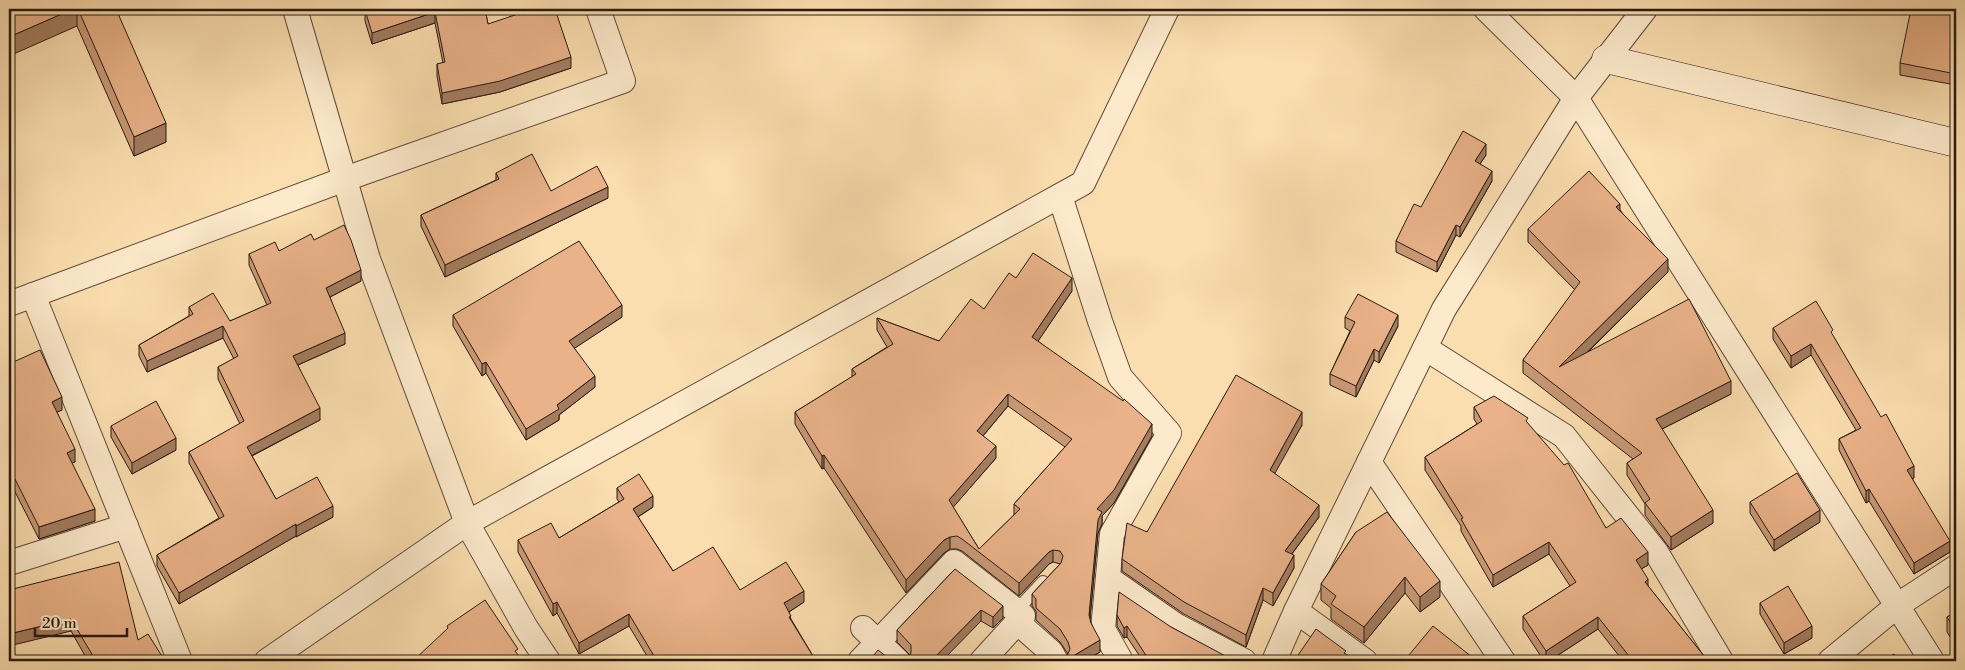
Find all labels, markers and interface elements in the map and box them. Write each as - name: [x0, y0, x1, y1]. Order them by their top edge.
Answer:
- scale bar: [35, 605, 128, 637]
- text: 20 m: [42, 614, 77, 633]

